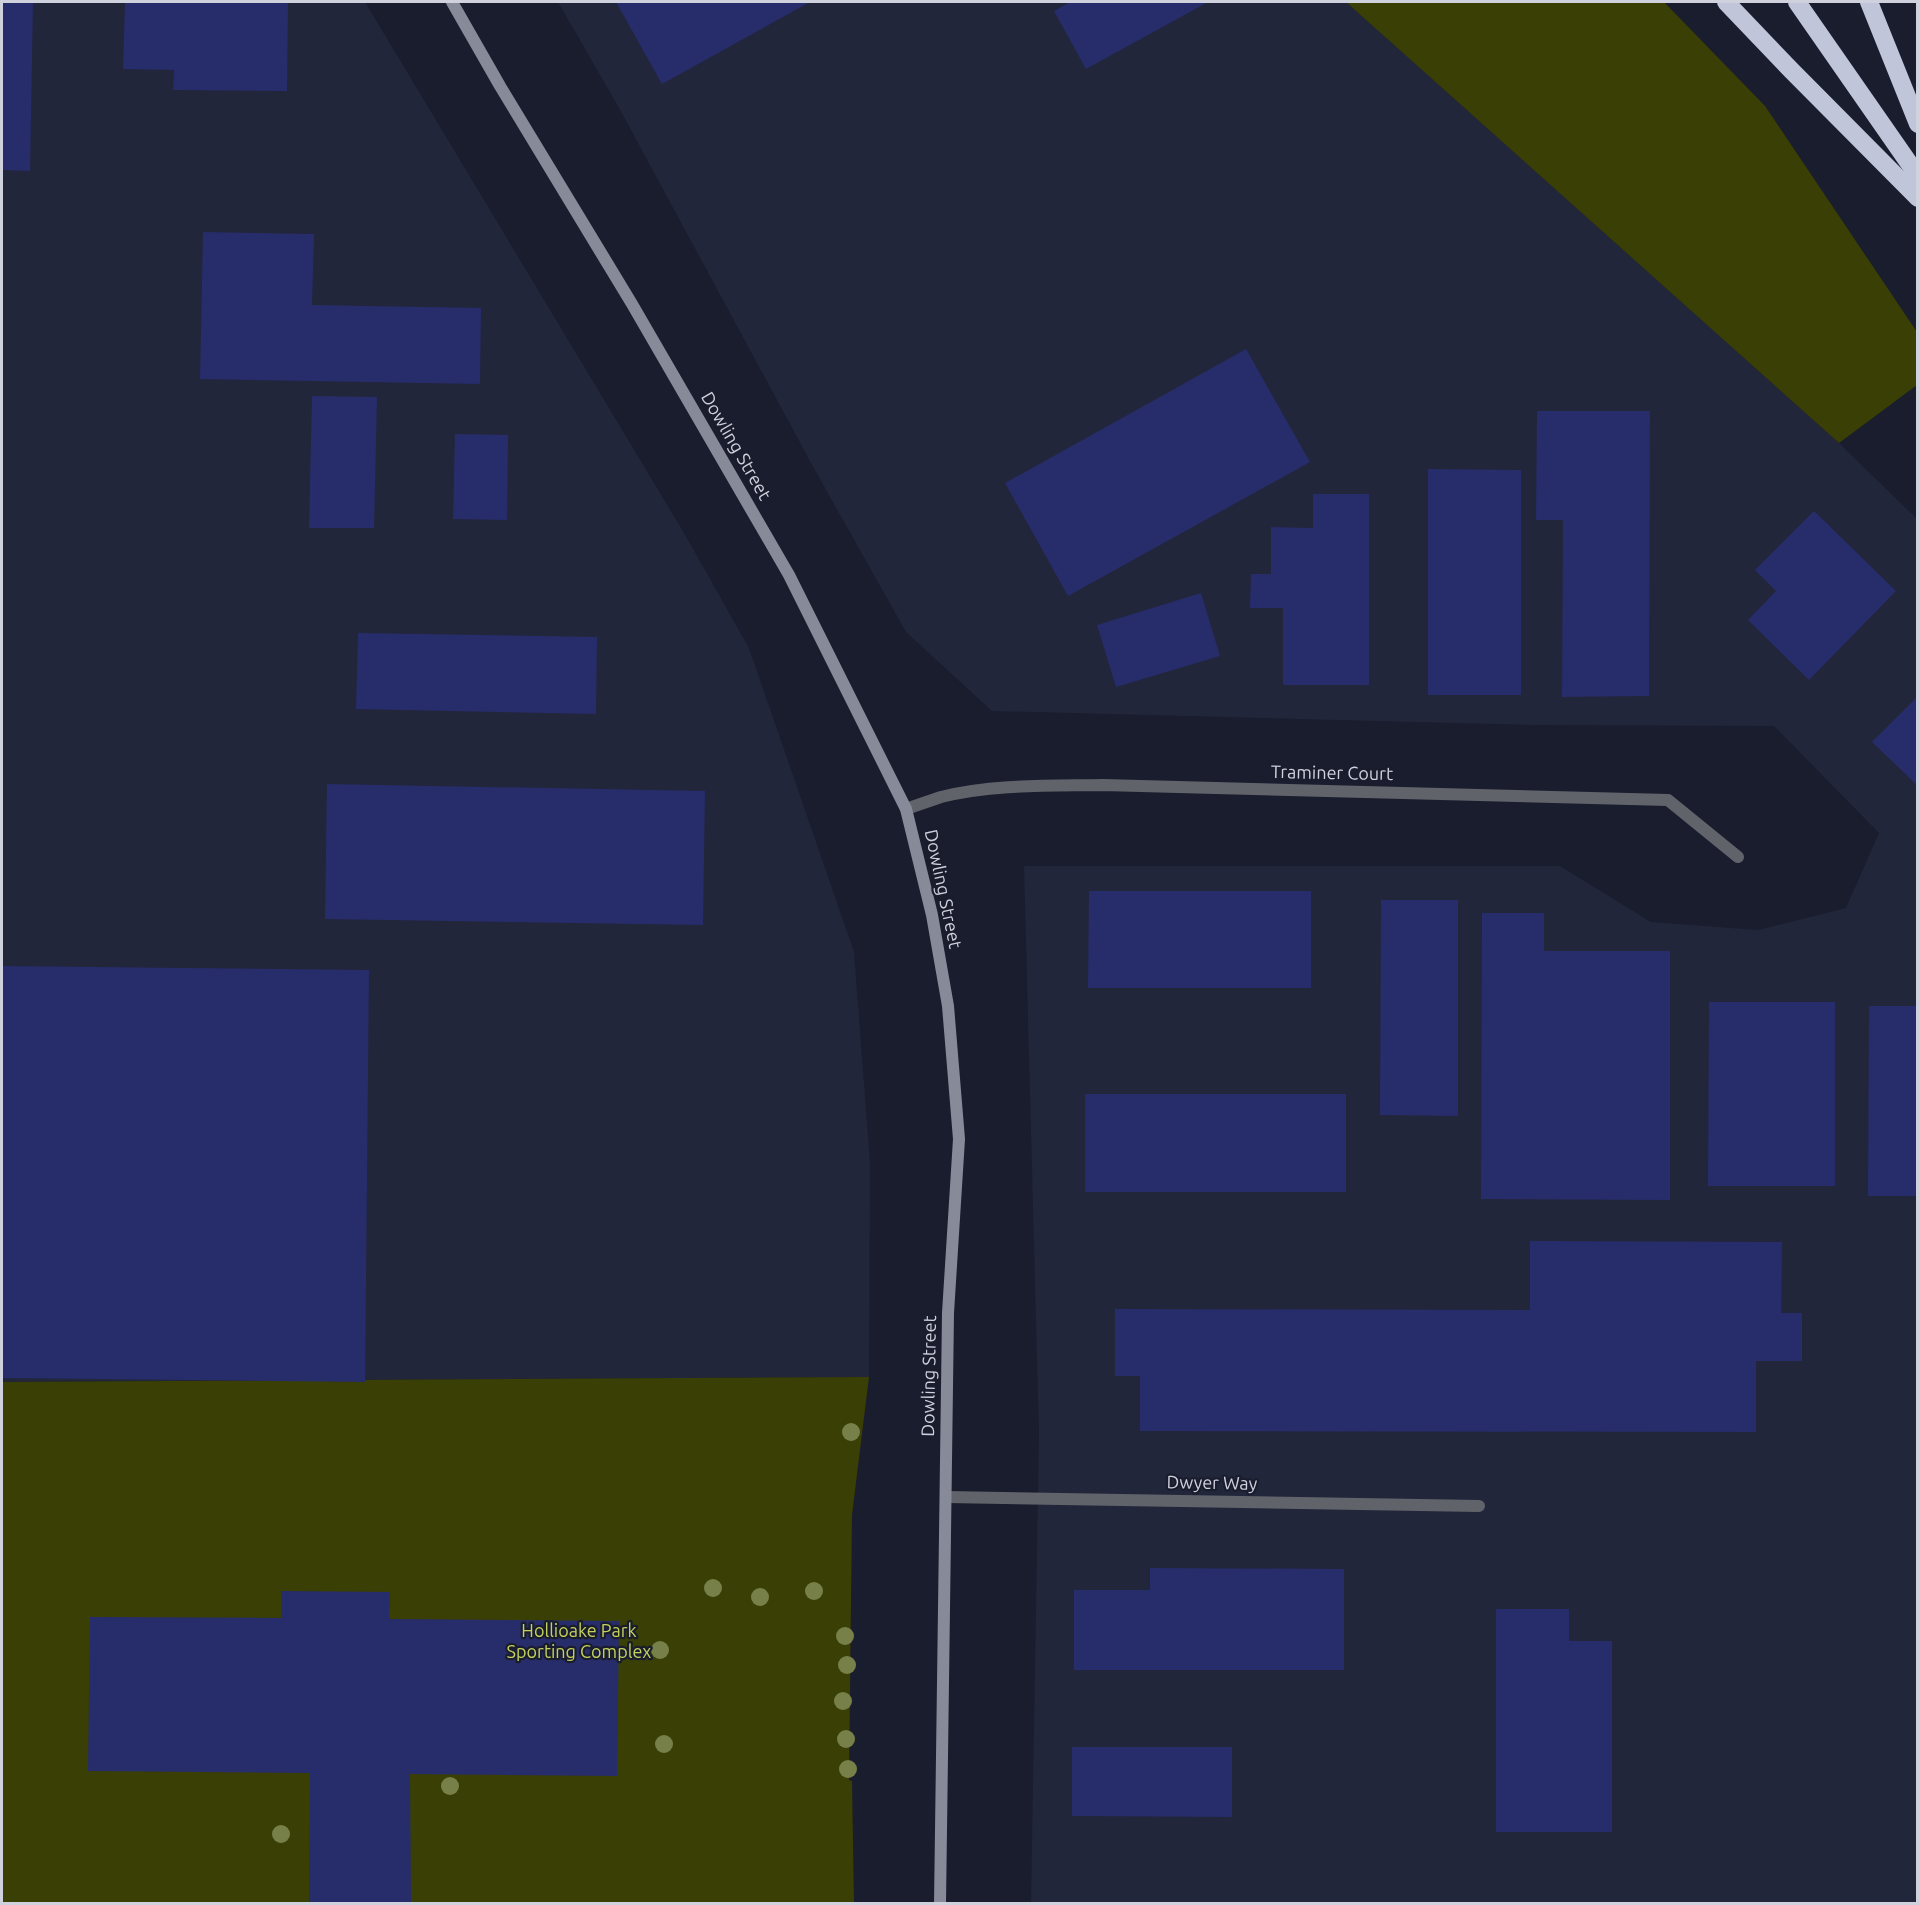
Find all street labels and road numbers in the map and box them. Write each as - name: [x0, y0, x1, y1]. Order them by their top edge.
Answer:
- street label: Dowling Street: [698, 388, 776, 503]
- street label: Traminer Court: [1271, 761, 1393, 783]
- street label: Dowling Street: [922, 827, 966, 950]
- street label: Dowling Street: [917, 1315, 939, 1437]
- street label: Dwyer Way: [1166, 1471, 1258, 1493]

